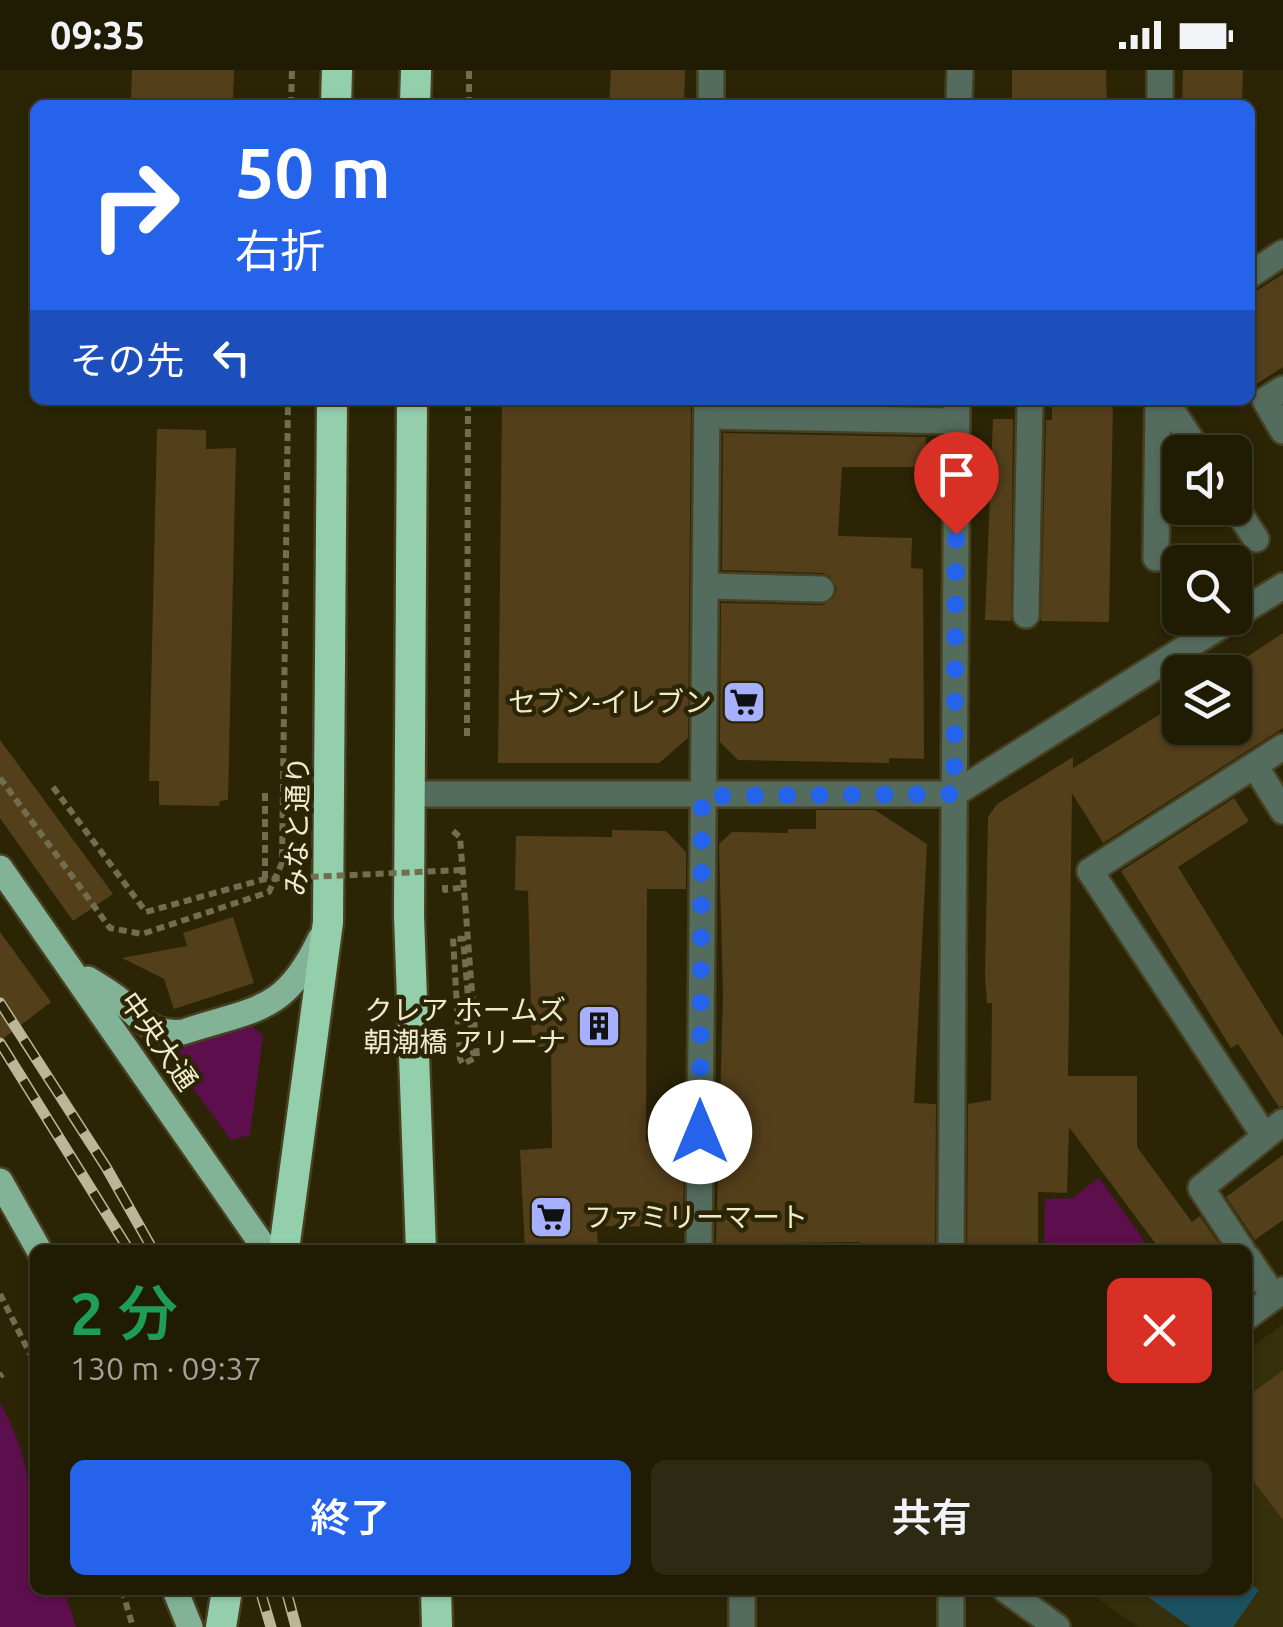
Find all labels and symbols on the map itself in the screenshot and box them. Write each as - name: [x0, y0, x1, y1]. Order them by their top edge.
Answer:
- pin: [914, 432, 999, 535]
- supermarket icon: セブン-イレブン: [721, 679, 767, 725]
- place label: セブン-イレブン: [508, 686, 712, 717]
- street label: みなと通り: [280, 756, 313, 896]
- street label: 中央大通: [115, 986, 204, 1095]
- place label: クレア ホームズ 朝潮橋 アリーナ: [364, 994, 566, 1057]
- building icon: クレア ホームズ 朝潮橋 アリーナ: [576, 1003, 622, 1049]
- position arrow: [648, 1080, 752, 1184]
- supermarket icon: ファミリーマート: [528, 1194, 574, 1240]
- place label: ファミリーマート: [584, 1201, 808, 1232]

